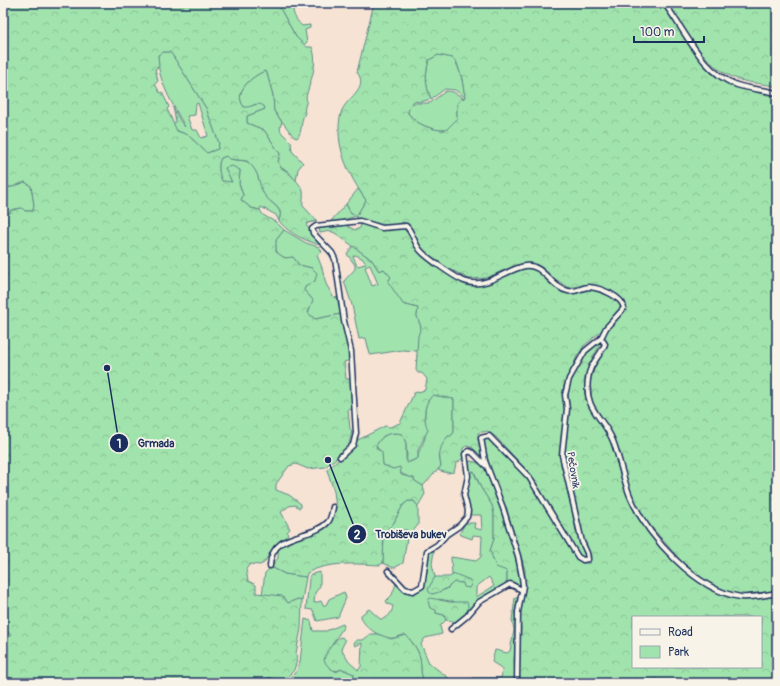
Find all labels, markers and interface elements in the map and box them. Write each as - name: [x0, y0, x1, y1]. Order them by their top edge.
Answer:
- scale bar: [634, 18, 704, 44]
- text: 100 m: [640, 25, 675, 40]
- callout: Grmada: [109, 432, 182, 455]
- text: 1: [117, 437, 121, 452]
- text: Grmada: [138, 437, 174, 450]
- street label: Pečovnik: [564, 451, 582, 490]
- callout: Trobiševa bukev: [347, 523, 454, 546]
- text: 2: [354, 528, 361, 543]
- text: Trobiševa bukev: [374, 528, 447, 541]
- legend: [632, 616, 762, 668]
- text: Road: [668, 625, 693, 640]
- text: Park: [668, 645, 689, 660]

